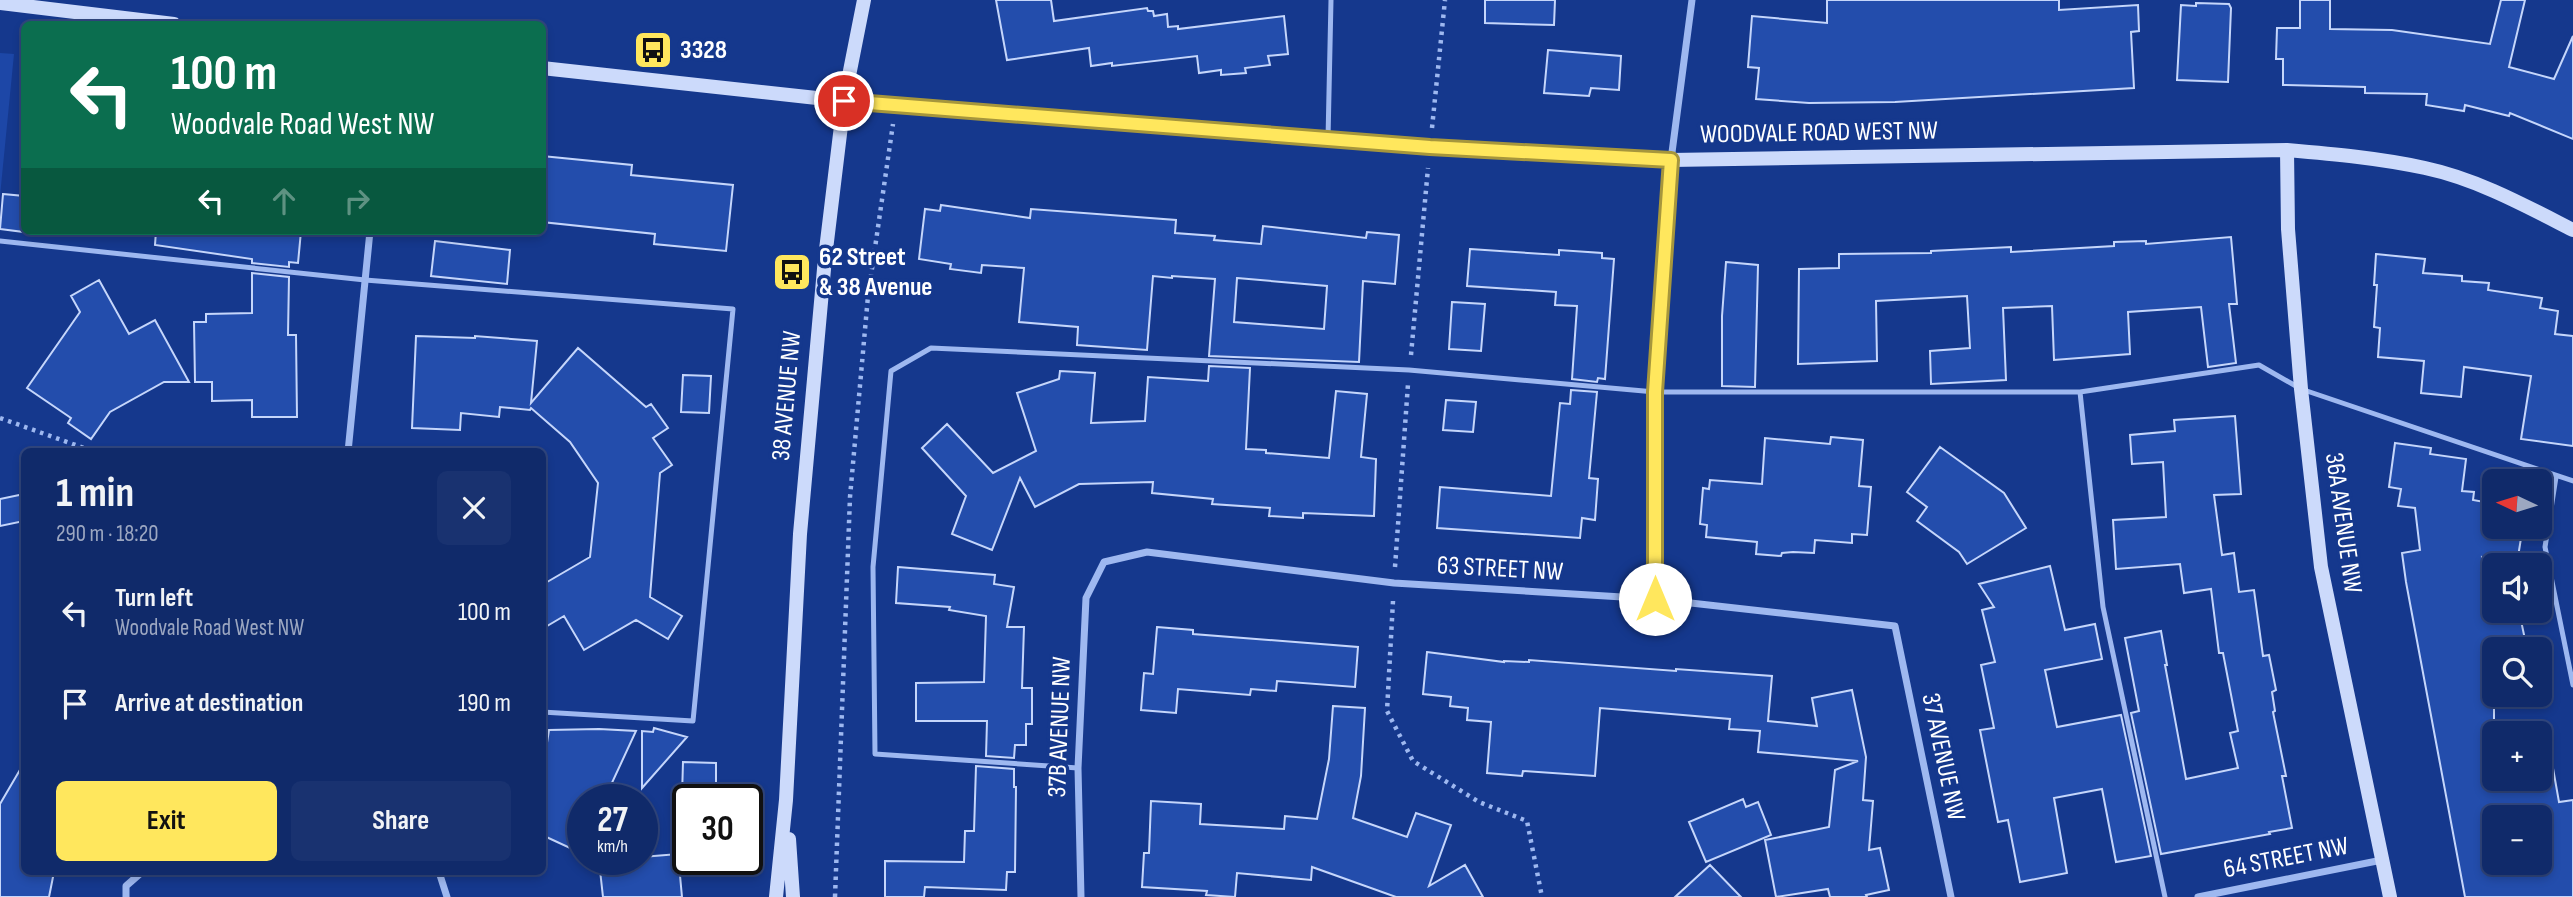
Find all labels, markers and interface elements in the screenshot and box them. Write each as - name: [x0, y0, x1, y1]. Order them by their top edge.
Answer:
- bus stop icon: 3328: [632, 29, 674, 71]
- place label: 3328: [680, 35, 727, 66]
- text: 100 m: [171, 45, 277, 104]
- icon: left: [56, 49, 147, 140]
- pin: [814, 71, 874, 131]
- icon: arrive: [825, 82, 863, 120]
- text: Woodvale Road West NW: [171, 105, 434, 144]
- street label: WOODVALE ROAD WEST NW: [1700, 115, 1938, 151]
- icon: left: [192, 182, 230, 220]
- icon: ahead: [265, 182, 303, 220]
- icon: right: [338, 182, 376, 220]
- place label: 62 Street & 38 Avenue: [819, 242, 932, 303]
- bus stop icon: 62 Street & 38 Avenue: [771, 251, 813, 293]
- street label: 38 AVENUE NW: [766, 330, 808, 462]
- street label: 36A AVENUE NW: [2318, 451, 2368, 595]
- text: 1 min: [56, 468, 134, 519]
- north arrow: [2482, 469, 2552, 539]
- map controls: [2482, 469, 2552, 875]
- button: close: [437, 471, 511, 545]
- text: 290 m · 18:20: [56, 520, 158, 548]
- street label: 63 STREET NW: [1436, 550, 1564, 588]
- button: sound: [2482, 553, 2552, 623]
- position arrow: [1618, 562, 1692, 636]
- text: Turn left: [115, 583, 193, 614]
- icon: left: [56, 594, 94, 632]
- text: 100 m: [458, 597, 511, 628]
- text: Woodvale Road West NW: [115, 614, 304, 642]
- button: search: [2482, 637, 2552, 707]
- street label: 37B AVENUE NW: [1042, 656, 1078, 798]
- icon: arrive: [56, 685, 94, 723]
- text: Arrive at destination: [115, 688, 303, 719]
- text: 190 m: [458, 688, 511, 719]
- street label: 37 AVENUE NW: [1914, 690, 1972, 824]
- button: +: [2482, 721, 2552, 791]
- button: Exit: [56, 781, 277, 861]
- button: Share: [291, 781, 511, 861]
- speed limit sign: 30: [672, 784, 763, 875]
- text: 27: [597, 799, 628, 842]
- button: −: [2482, 805, 2552, 875]
- street label: 64 STREET NW: [2221, 831, 2351, 885]
- text: km/h: [597, 836, 628, 857]

